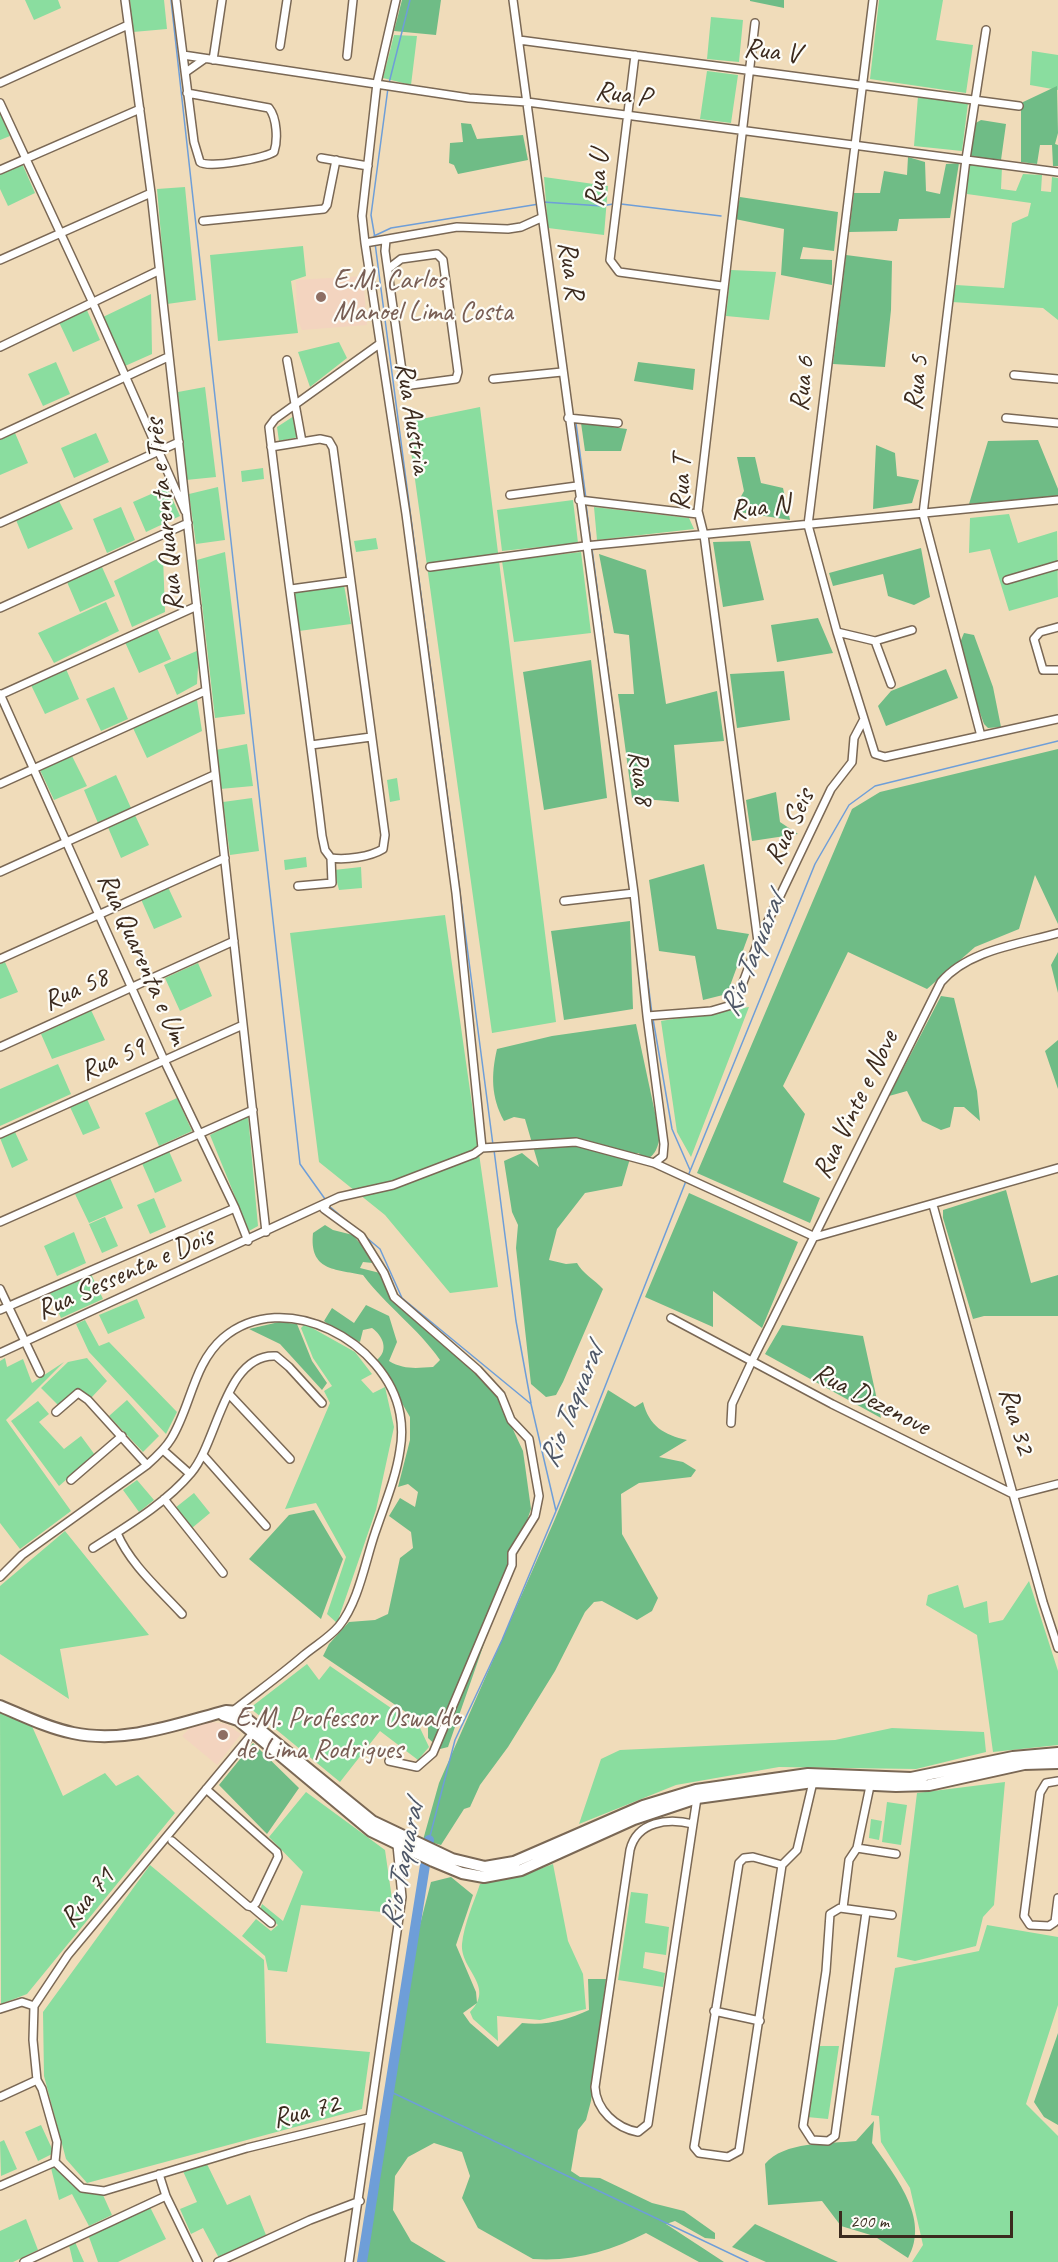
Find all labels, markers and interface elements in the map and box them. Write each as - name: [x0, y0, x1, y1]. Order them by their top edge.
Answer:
- street label: Rua V: [742, 32, 802, 72]
- street label: Rua P: [593, 74, 653, 116]
- street label: Rua U: [578, 149, 618, 209]
- street label: Rua R: [549, 239, 591, 301]
- place label: E.M. Carlos Manoel Lima Costa: [333, 264, 513, 330]
- marker: E.M. Carlos Manoel Lima Costa: [314, 290, 328, 304]
- street label: Rua 5: [897, 354, 937, 412]
- street label: Rua 6: [783, 355, 823, 413]
- street label: Rua Austria: [387, 360, 437, 476]
- street label: Rua Quarenta e Três: [138, 417, 192, 613]
- street label: Rua T: [664, 455, 700, 511]
- street label: Rua N: [729, 488, 791, 528]
- street label: Rua 8: [620, 748, 660, 808]
- street label: Rua Seis: [757, 784, 823, 870]
- street label: Rua Quarenta e Um: [89, 868, 195, 1050]
- water label: Rio Taquaral: [712, 890, 794, 1022]
- street label: Rua 58: [38, 961, 114, 1019]
- street label: Rua Vinte e Nove: [806, 1026, 906, 1184]
- street label: Rua 59: [75, 1031, 151, 1089]
- street label: Rua Sessenta e Dois: [31, 1220, 219, 1328]
- water label: Rio Taquaral: [531, 1341, 613, 1473]
- street label: Rua Dezenove: [807, 1356, 935, 1444]
- street label: Rua 32: [991, 1384, 1041, 1458]
- place label: E.M. Professor Oswaldo de Lima Rodrigues: [235, 1702, 460, 1768]
- marker: E.M. Professor Oswaldo de Lima Rodrigues: [216, 1728, 230, 1742]
- water label: Rio Taquaral: [373, 1800, 433, 1932]
- street label: Rua 71: [53, 1861, 123, 1935]
- street label: Rua 72: [269, 2088, 343, 2136]
- scale bar: [842, 2199, 1016, 2237]
- text: 200 m: [850, 2210, 889, 2232]

